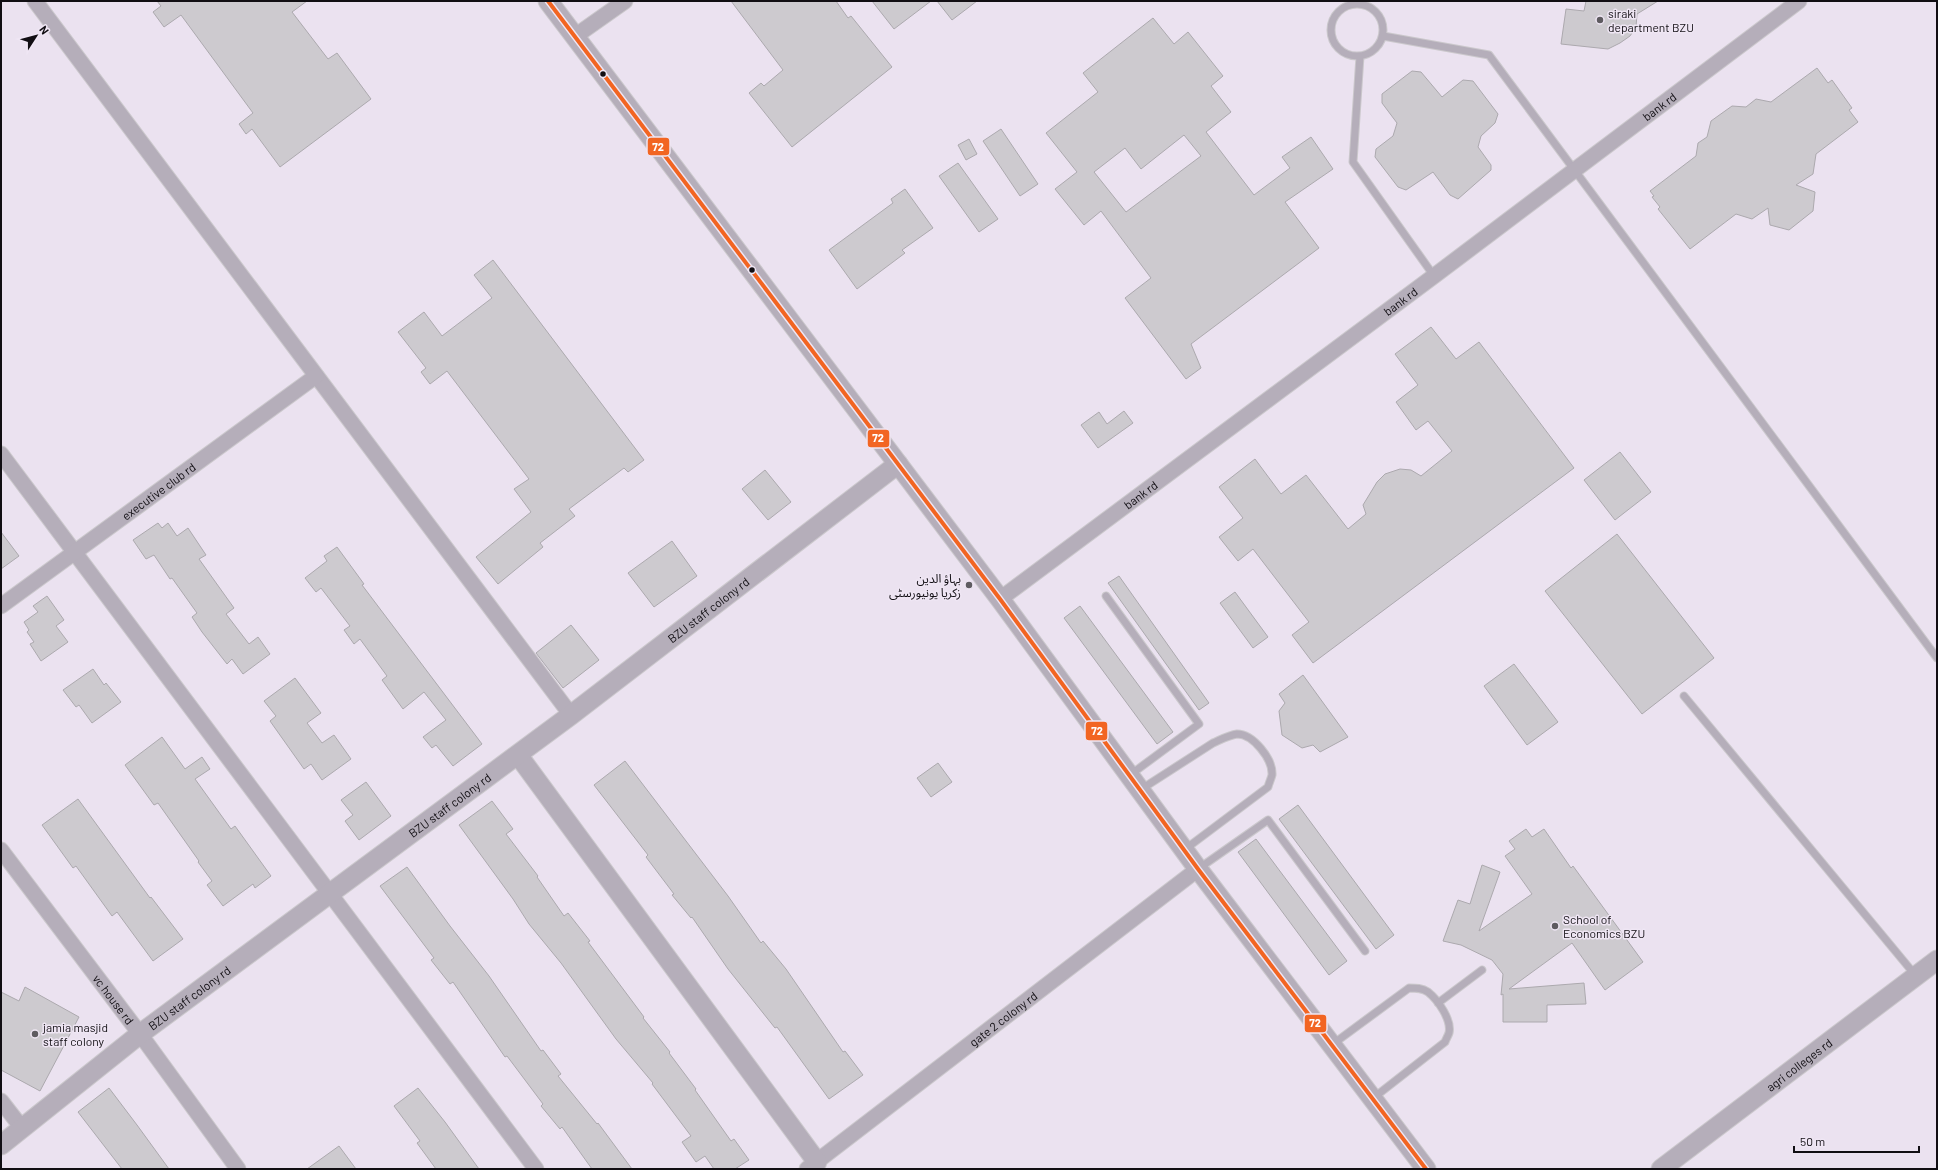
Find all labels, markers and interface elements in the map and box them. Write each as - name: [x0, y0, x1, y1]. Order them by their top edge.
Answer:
- place label: siraki department BZU: [1608, 6, 1694, 34]
- marker: siraki department BZU: [1595, 15, 1605, 25]
- north arrow: [16, 16, 56, 56]
- text: N: [37, 23, 52, 37]
- unlabelled marker: [598, 69, 608, 79]
- street label: bank rd: [1640, 89, 1679, 123]
- line badge: 72: [647, 137, 670, 156]
- text: 72: [652, 140, 664, 153]
- unlabelled marker: [747, 265, 757, 275]
- street label: bank rd: [1381, 284, 1420, 318]
- line badge: 72: [867, 429, 890, 448]
- text: 72: [872, 431, 884, 444]
- street label: executive club rd: [119, 459, 198, 523]
- street label: bank rd: [1121, 477, 1160, 512]
- place label: بہاؤ الدین زکریا یونیورسٹی: [889, 571, 961, 600]
- street label: BZU staff colony rd: [665, 574, 752, 645]
- marker: بہاؤ الدین زکریا یونیورسٹی: [964, 580, 974, 590]
- line badge: 72: [1085, 721, 1108, 741]
- text: 72: [1091, 724, 1103, 737]
- street label: BZU staff colony rd: [406, 770, 493, 840]
- place label: School of Economics BZU: [1563, 912, 1645, 940]
- marker: School of Economics BZU: [1550, 921, 1560, 931]
- street label: BZU staff colony rd: [145, 963, 233, 1033]
- street label: vc house rd: [90, 971, 137, 1027]
- street label: gate 2 colony rd: [966, 988, 1040, 1049]
- line badge: 72: [1304, 1014, 1327, 1033]
- text: 72: [1309, 1016, 1321, 1029]
- place label: jamia masjid staff colony: [42, 1020, 108, 1048]
- marker: jamia masjid staff colony: [30, 1029, 40, 1039]
- street label: agri colleges rd: [1763, 1035, 1835, 1094]
- scale bar: [1794, 1128, 1919, 1154]
- text: 50 m: [1800, 1134, 1825, 1148]

